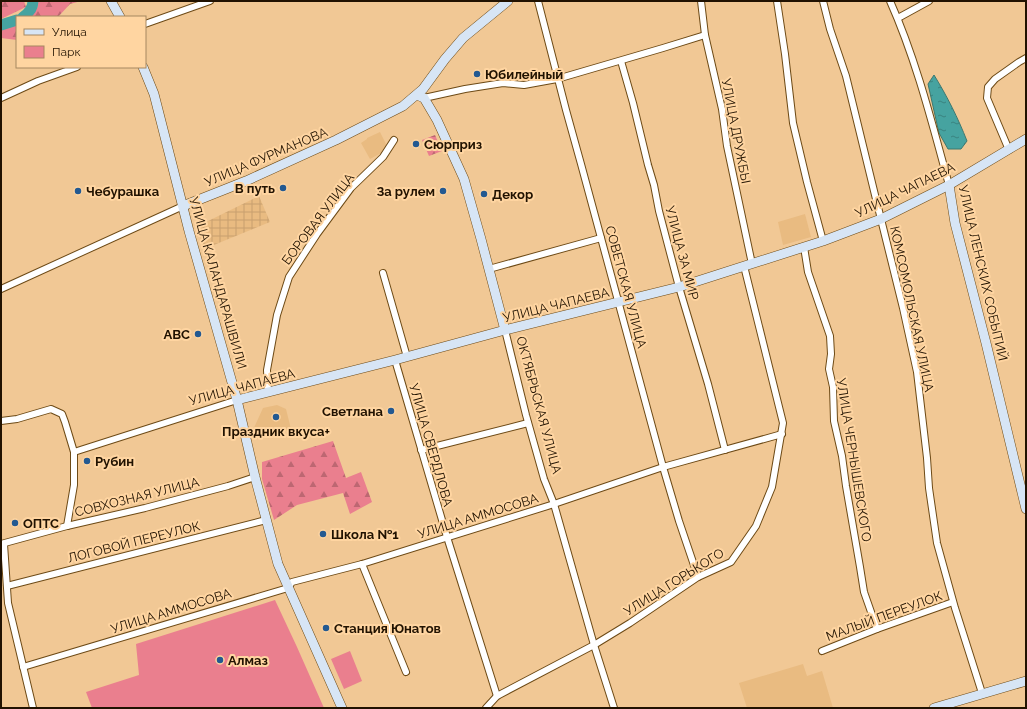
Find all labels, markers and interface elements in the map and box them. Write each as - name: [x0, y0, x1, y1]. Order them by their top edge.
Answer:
- legend: [16, 16, 146, 68]
- text: Улица: [52, 25, 87, 39]
- text: Парк: [52, 45, 81, 59]
- place label: Юбилейный: [485, 67, 563, 82]
- marker: Юбилейный: [472, 69, 482, 79]
- street label: УЛИЦА ДРУЖБЫ: [718, 77, 754, 185]
- street label: УЛИЦА ФУРМАНОВА: [202, 124, 330, 190]
- place label: Сюрприз: [424, 137, 483, 152]
- marker: Сюрприз: [411, 139, 421, 149]
- street label: УЛИЦА ЧАПАЕВА: [853, 159, 957, 221]
- street label: БОРОВАЯ УЛИЦА: [279, 170, 357, 268]
- place label: В путь: [235, 181, 275, 196]
- marker: В путь: [278, 183, 288, 193]
- place label: Чебурашка: [86, 184, 160, 199]
- place label: За рулем: [376, 184, 435, 199]
- street label: УЛИЦА ЛЕНСКИХ СОБЫТИЙ: [955, 184, 1011, 362]
- marker: Чебурашка: [73, 186, 83, 196]
- marker: За рулем: [438, 186, 448, 196]
- place label: Декор: [492, 187, 533, 202]
- marker: Декор: [479, 189, 489, 199]
- street label: УЛИЦА КАЛАНДАРАШВИЛИ: [186, 195, 250, 371]
- street label: УЛИЦА ЗА МИР: [662, 204, 702, 302]
- street label: СОВЕТСКАЯ УЛИЦА: [602, 224, 650, 350]
- street label: КОМСОМОЛЬСКАЯ УЛИЦА: [887, 225, 937, 394]
- street label: УЛИЦА ЧАПАЕВА: [501, 284, 611, 325]
- place label: ABC: [164, 327, 190, 342]
- marker: ABC: [193, 329, 203, 339]
- street label: ОКТЯБРЬСКАЯ УЛИЦА: [513, 335, 565, 476]
- street label: УЛИЦА ЧАПАЕВА: [187, 366, 297, 408]
- street label: УЛИЦА ЧЕРНЫШЕВСКОГО: [834, 377, 874, 543]
- street label: УЛИЦА СВЕРДЛОВА: [406, 382, 456, 509]
- place label: Светлана: [322, 404, 384, 419]
- marker: Светлана: [386, 406, 396, 416]
- marker: Праздник вкуса+: [271, 412, 281, 422]
- place label: Праздник вкуса+: [222, 424, 330, 439]
- place label: Рубин: [95, 454, 134, 469]
- marker: Рубин: [82, 456, 92, 466]
- street label: СОВХОЗНАЯ УЛИЦА: [73, 474, 201, 520]
- street label: УЛИЦА АММОСОВА: [416, 490, 540, 541]
- place label: ОПТС: [23, 516, 59, 531]
- marker: ОПТС: [10, 518, 20, 528]
- street label: ЛОГОВОЙ ПЕРЕУЛОК: [66, 518, 202, 566]
- place label: Школа №1: [331, 527, 399, 542]
- marker: Школа №1: [318, 529, 328, 539]
- street label: УЛИЦА ГОРЬКОГО: [621, 545, 727, 619]
- street label: УЛИЦА АММОСОВА: [109, 585, 233, 636]
- street label: МАЛЫЙ ПЕРЕУЛОК: [824, 588, 944, 644]
- place label: Станция Юнатов: [334, 621, 441, 636]
- marker: Станция Юнатов: [321, 623, 331, 633]
- place label: Алмаз: [228, 653, 268, 668]
- marker: Алмаз: [215, 655, 225, 665]

